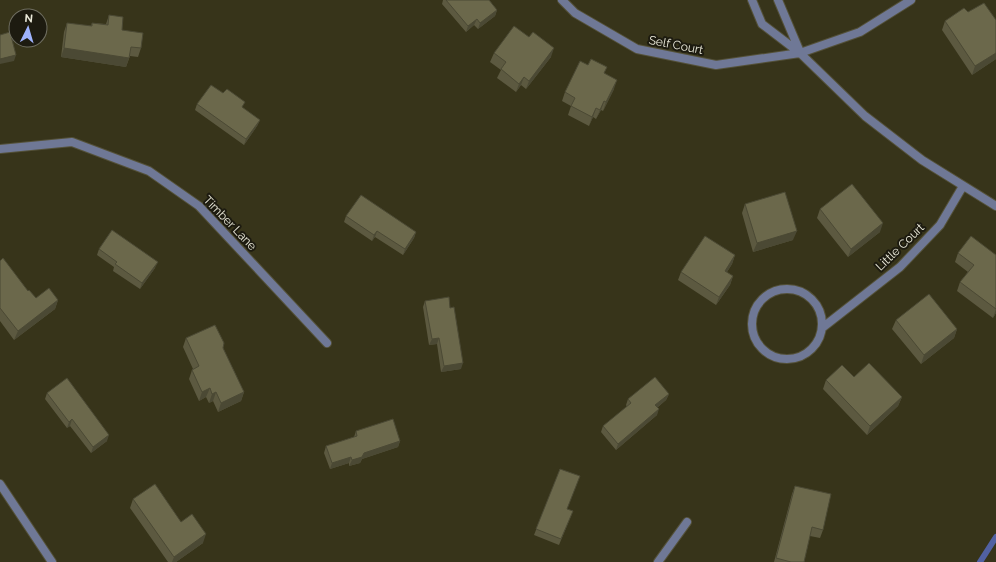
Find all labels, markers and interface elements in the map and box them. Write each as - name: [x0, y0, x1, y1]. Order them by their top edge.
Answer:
- north arrow: [8, 8, 48, 48]
- text: N: [24, 12, 34, 25]
- street label: Self Court: [648, 33, 704, 57]
- street label: Timber Lane: [201, 193, 259, 253]
- street label: Little Court: [873, 221, 927, 273]

